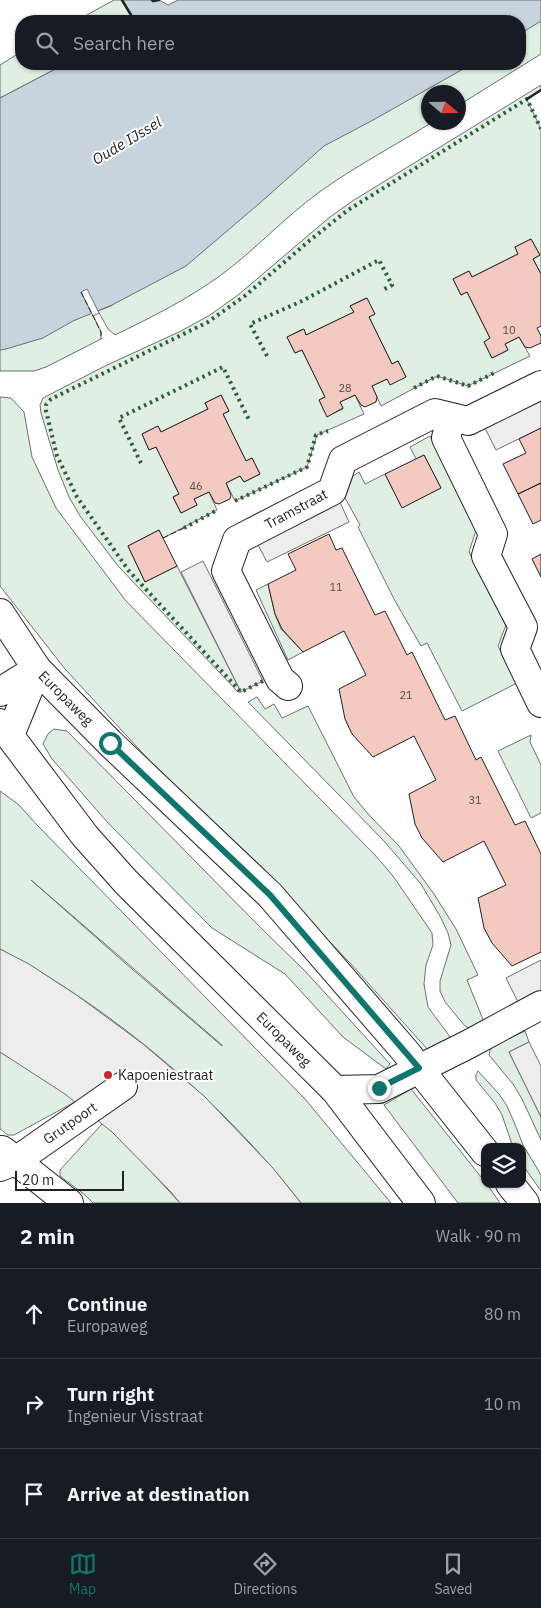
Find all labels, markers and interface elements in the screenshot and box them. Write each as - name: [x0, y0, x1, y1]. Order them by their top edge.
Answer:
- search box: [15, 15, 526, 70]
- icon: search: [33, 29, 61, 57]
- text: Search here: [73, 31, 175, 55]
- north arrow: [421, 85, 466, 130]
- water label: Oude IJssel: [89, 112, 165, 169]
- house number: 10: [502, 323, 516, 337]
- house number: 28: [338, 381, 352, 395]
- house number: 46: [189, 479, 203, 493]
- street label: Tramstraat: [261, 485, 331, 533]
- house number: 11: [329, 580, 343, 594]
- street label: Europaweg: [35, 667, 98, 730]
- house number: 21: [399, 688, 413, 702]
- route start: [99, 732, 122, 755]
- house number: 31: [468, 793, 482, 807]
- street label: Europaweg: [253, 1008, 316, 1071]
- place label: Kapoeniestraat: [118, 1066, 214, 1084]
- marker: Kapoeniestraat: [102, 1069, 114, 1081]
- route end: [368, 1077, 391, 1100]
- street label: Grutpoort: [40, 1098, 100, 1148]
- map controls: [481, 1143, 526, 1188]
- button: layers: [481, 1143, 526, 1188]
- scale bar: [15, 1168, 124, 1191]
- text: 20 m: [22, 1171, 54, 1189]
- text: 2 min: [20, 1222, 75, 1250]
- text: Walk · 90 m: [436, 1226, 521, 1246]
- text: Continue: [67, 1292, 147, 1316]
- icon: ahead: [20, 1300, 48, 1328]
- text: 80 m: [484, 1304, 521, 1324]
- text: Europaweg: [67, 1316, 147, 1336]
- text: Turn right: [67, 1382, 154, 1406]
- icon: right: [20, 1390, 48, 1418]
- text: 10 m: [484, 1394, 521, 1414]
- text: Ingenieur Visstraat: [67, 1406, 203, 1426]
- icon: arrive: [20, 1480, 48, 1508]
- text: Arrive at destination: [67, 1482, 250, 1506]
- tab: Map: [69, 1550, 97, 1598]
- tab: Directions: [234, 1550, 297, 1598]
- tab: Saved: [434, 1550, 472, 1598]

